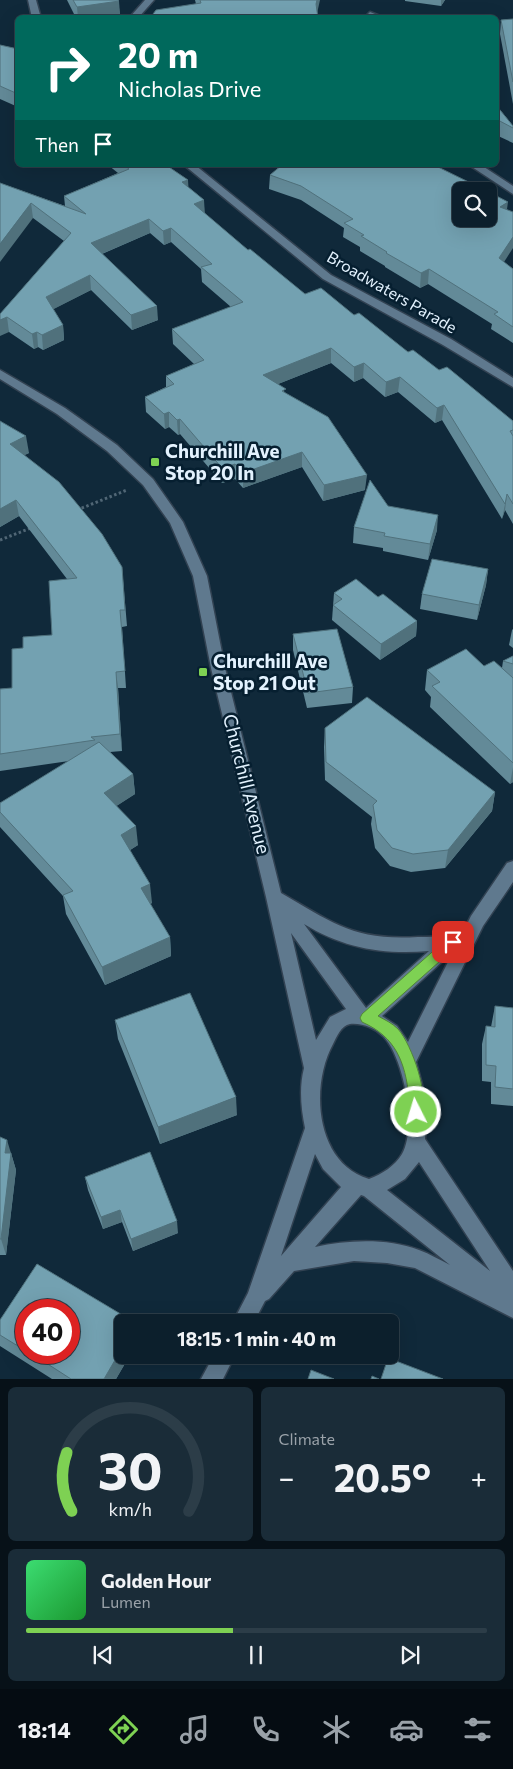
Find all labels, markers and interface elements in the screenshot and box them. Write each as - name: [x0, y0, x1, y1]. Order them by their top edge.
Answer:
- text: 20 m: [118, 32, 198, 75]
- icon: right: [35, 35, 100, 100]
- text: Nicholas Drive: [118, 75, 261, 102]
- icon: arrive: [89, 130, 117, 158]
- text: Then: [35, 133, 79, 156]
- map controls: [452, 182, 497, 227]
- button: search: [452, 182, 497, 227]
- street label: Broadwaters Parade: [324, 247, 461, 336]
- place label: Churchill Ave Stop 20 In: [165, 439, 280, 484]
- marker: Churchill Ave Stop 20 In: [149, 456, 161, 468]
- place label: Churchill Ave Stop 21 Out: [213, 649, 328, 694]
- marker: Churchill Ave Stop 21 Out: [197, 666, 209, 678]
- street label: Churchill Avenue: [219, 711, 276, 856]
- pin: [432, 921, 474, 963]
- icon: arrive: [439, 928, 467, 956]
- position arrow: [389, 1085, 441, 1137]
- speed limit sign: 40: [15, 1299, 80, 1364]
- text: 18:15 · 1 min · 40 m: [177, 1327, 336, 1350]
- text: Climate: [279, 1429, 335, 1448]
- text: 30: [98, 1437, 163, 1501]
- text: 20.5°: [334, 1453, 431, 1500]
- text: −: [279, 1460, 294, 1494]
- text: +: [471, 1460, 487, 1494]
- text: km/h: [109, 1498, 152, 1520]
- text: Golden Hour: [101, 1569, 211, 1592]
- text: Lumen: [101, 1592, 151, 1611]
- icon: previous: [89, 1641, 117, 1669]
- icon: pause: [242, 1641, 270, 1669]
- icon: next: [396, 1641, 424, 1669]
- icon: directions: [106, 1712, 141, 1747]
- icon: music: [177, 1712, 212, 1747]
- icon: phone: [248, 1712, 283, 1747]
- icon: climate: [319, 1712, 354, 1747]
- icon: car: [389, 1712, 424, 1747]
- icon: filters: [460, 1712, 495, 1747]
- text: 18:14: [18, 1716, 71, 1743]

